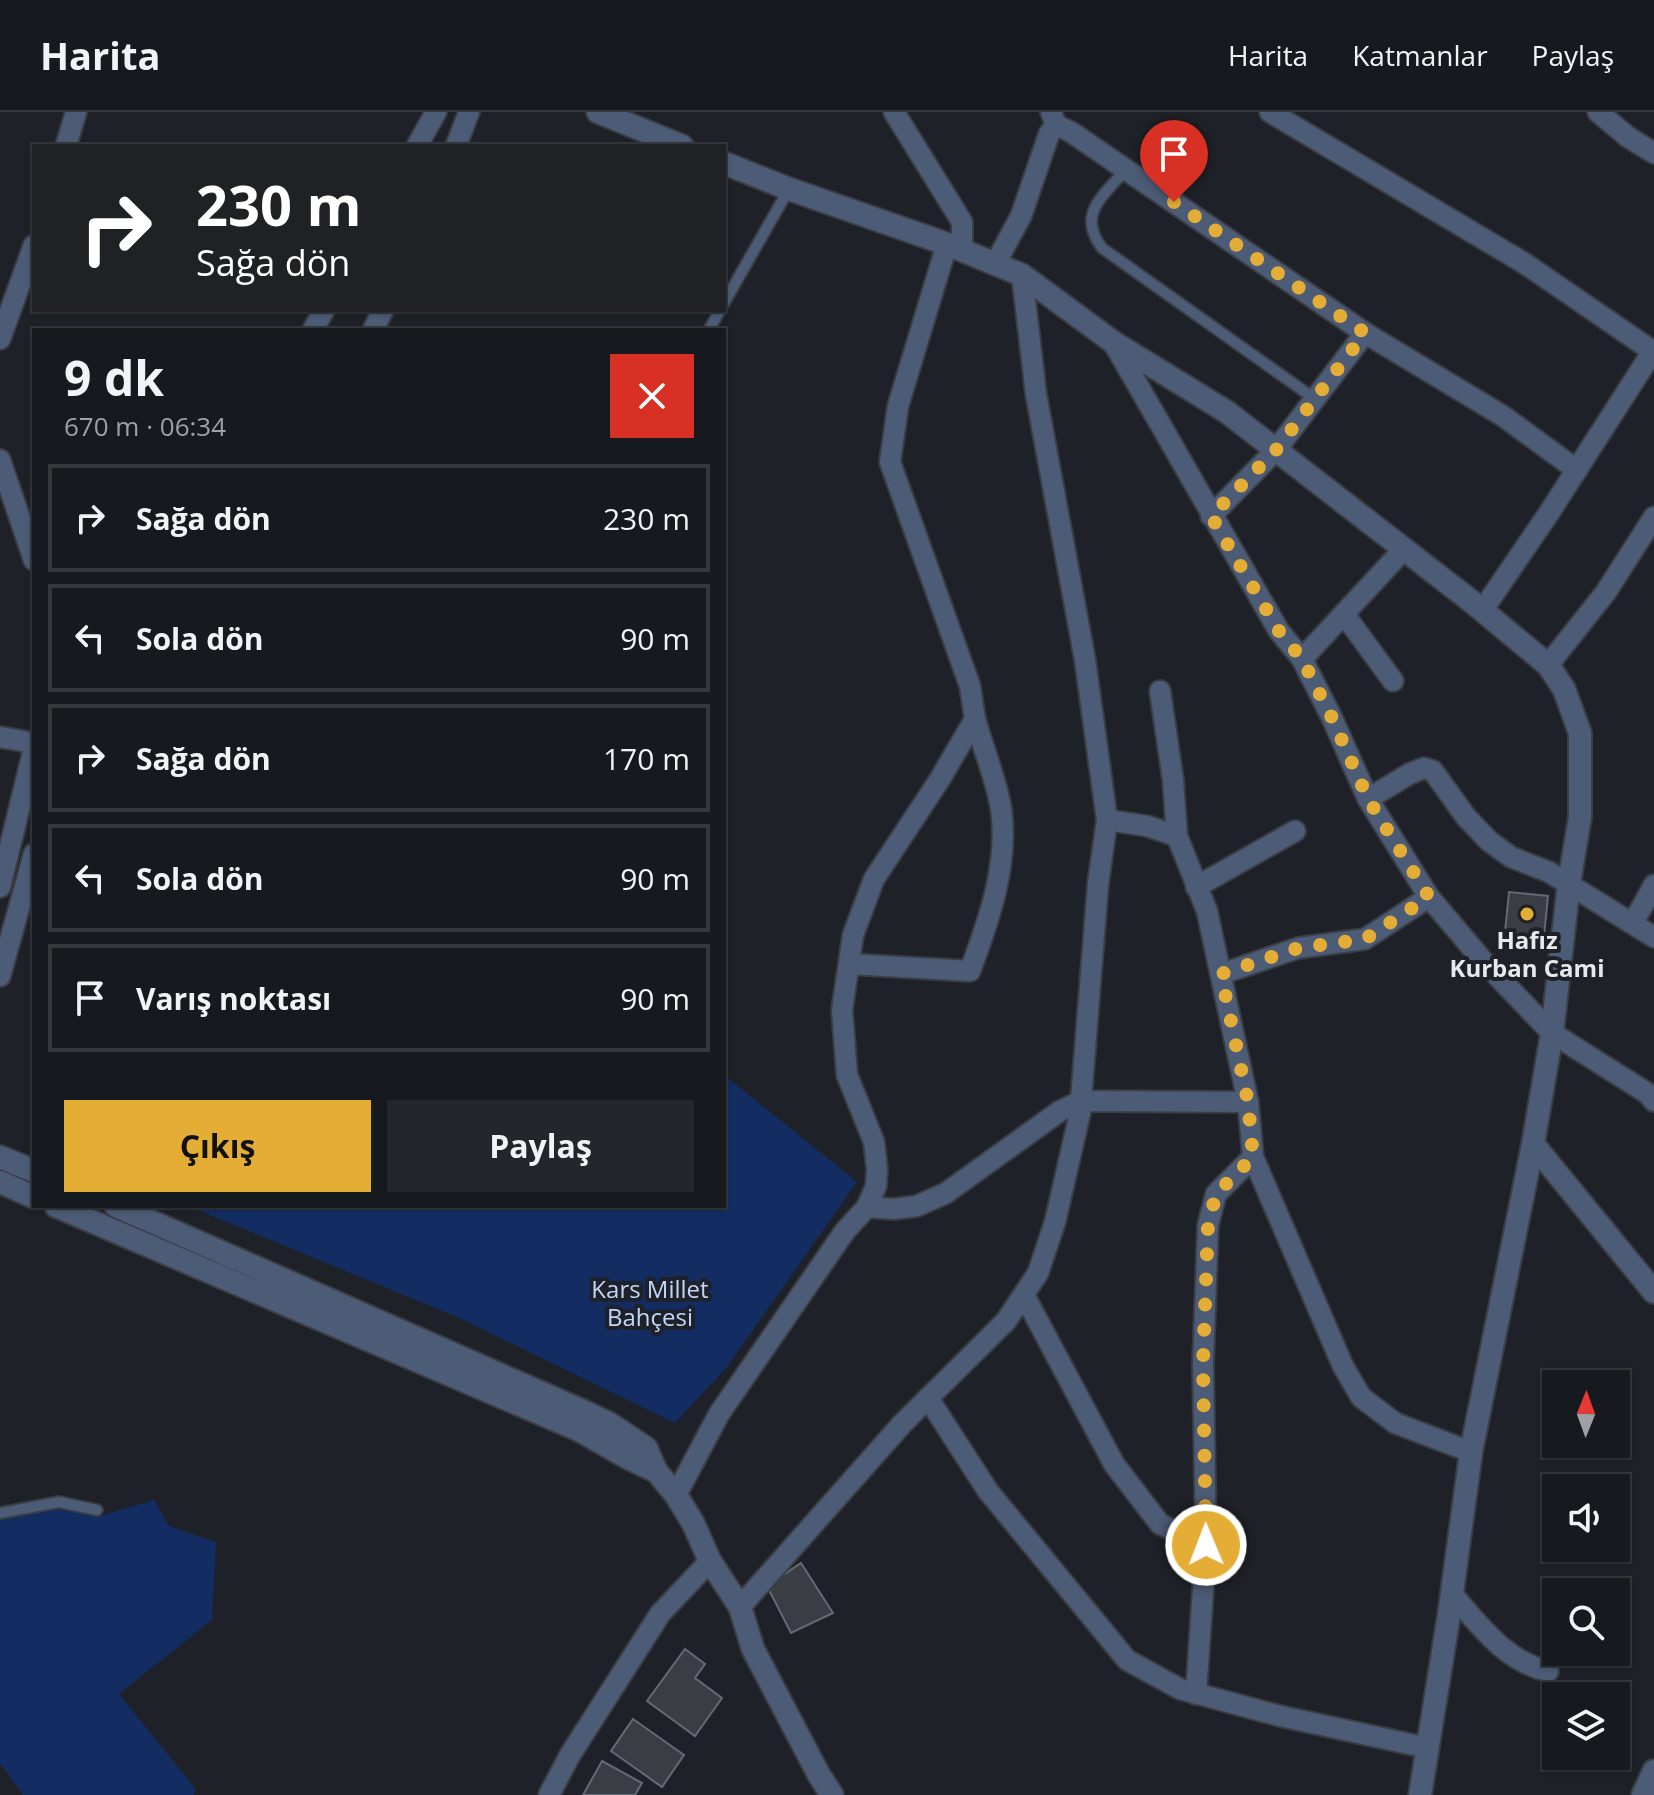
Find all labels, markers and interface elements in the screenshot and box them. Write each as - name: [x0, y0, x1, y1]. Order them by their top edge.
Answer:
- text: Harita: [40, 29, 160, 81]
- text: Harita: [1228, 36, 1308, 74]
- text: Katmanlar: [1352, 36, 1488, 74]
- text: Paylaş: [1532, 36, 1614, 74]
- pin: [1140, 120, 1208, 202]
- icon: arrive: [1152, 132, 1196, 176]
- text: 230 m: [196, 166, 362, 242]
- icon: right: [64, 176, 168, 280]
- text: Sağa dön: [196, 238, 350, 287]
- text: 9 dk: [64, 345, 164, 410]
- button: close: [610, 354, 694, 438]
- text: 670 m · 06:34: [64, 408, 226, 444]
- icon: right: [68, 496, 112, 540]
- text: Sağa dön: [136, 498, 271, 539]
- text: 230 m: [603, 498, 690, 539]
- icon: left: [68, 616, 112, 660]
- text: Sola dön: [136, 618, 263, 659]
- text: 90 m: [620, 618, 690, 659]
- icon: right: [68, 736, 112, 780]
- text: Sağa dön: [136, 738, 271, 779]
- text: 170 m: [603, 738, 690, 779]
- icon: left: [68, 856, 112, 900]
- text: Sola dön: [136, 858, 263, 899]
- text: 90 m: [620, 858, 690, 899]
- marker: Hafız Kurban Cami: [1518, 905, 1536, 923]
- place label: Hafız Kurban Cami: [1450, 923, 1604, 984]
- icon: arrive: [68, 976, 112, 1020]
- text: Varış noktası: [136, 978, 331, 1019]
- text: 90 m: [620, 978, 690, 1019]
- button: Çıkış: [64, 1100, 371, 1192]
- button: Paylaş: [387, 1100, 694, 1192]
- park label: Kars Millet Bahçesi: [591, 1272, 709, 1333]
- north arrow: [1542, 1370, 1630, 1458]
- map controls: [1542, 1370, 1630, 1770]
- button: sound: [1542, 1474, 1630, 1562]
- position arrow: [1164, 1503, 1248, 1587]
- button: search: [1542, 1578, 1630, 1666]
- button: layers: [1542, 1682, 1630, 1770]

